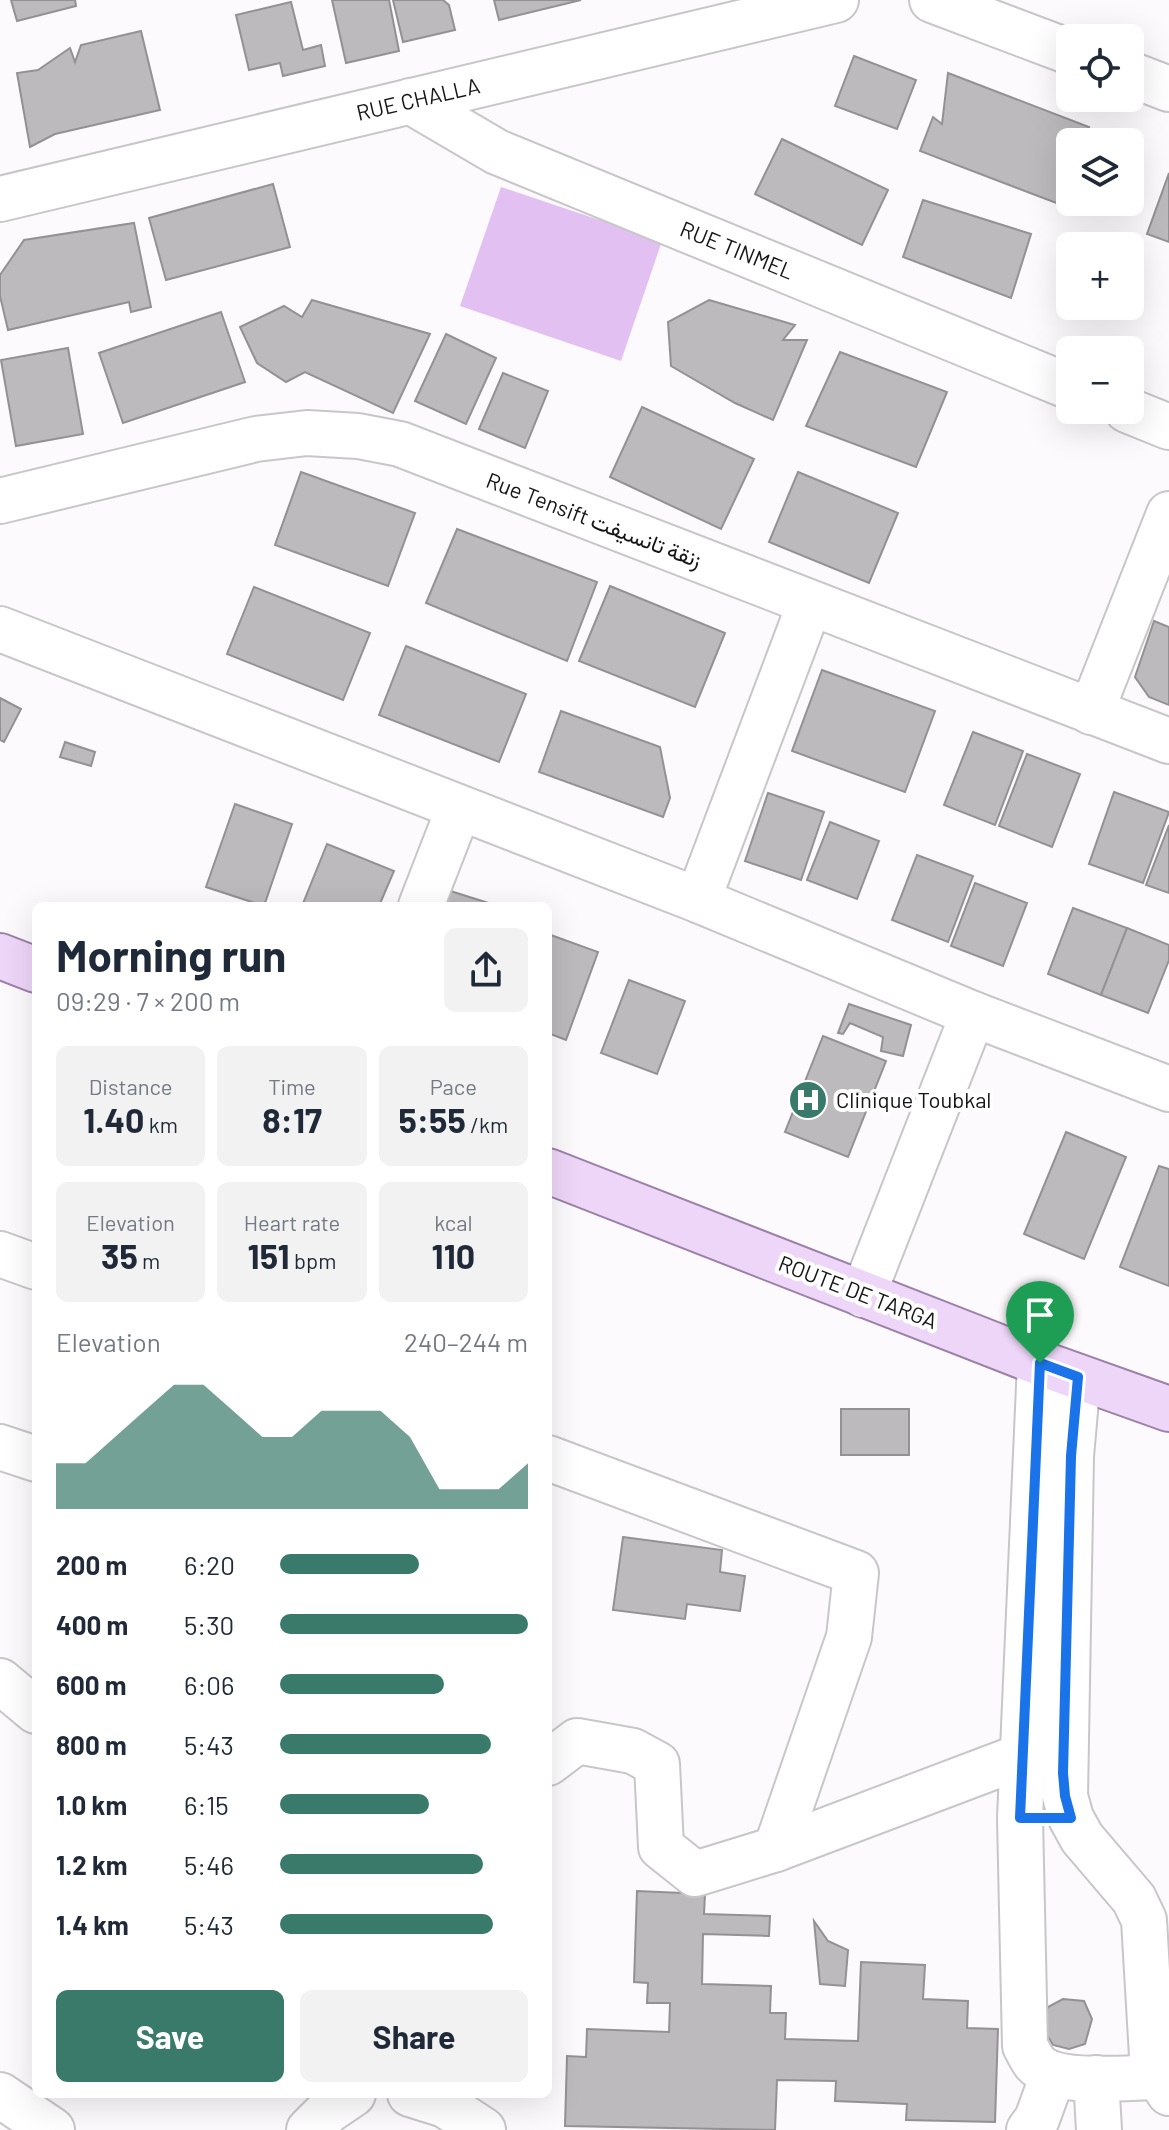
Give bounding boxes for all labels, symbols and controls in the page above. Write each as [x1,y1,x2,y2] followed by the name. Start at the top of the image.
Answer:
[1056,24,1144,424] map controls
[1056,24,1144,112] button: locate
[353,71,482,125] street label: RUE CHALLA
[1056,128,1144,216] button: layers
[677,215,798,284] street label: RUE TINMEL
[1056,232,1144,320] button: +
[1056,336,1144,424] button: −
[482,466,706,574] street label: Rue Tensift زنقة تانسيفت
[56,928,286,981] text: Morning run
[444,928,528,1012] button: share
[56,985,240,1016] text: 09:29 · 7 × 200 m
[89,1073,173,1099] text: Distance
[268,1073,316,1099] text: Time
[430,1073,477,1099] text: Pace
[787,1079,829,1121] hospital icon: Clinique Toubkal
[836,1086,991,1112] place label: Clinique Toubkal
[83,1099,144,1140] text: 1.40
[262,1099,322,1140] text: 8:17
[398,1099,466,1140] text: 5:55
[144,1111,178,1137] text: km
[466,1111,508,1137] text: /km
[86,1209,175,1235] text: Elevation
[244,1209,340,1235] text: Heart rate
[434,1209,473,1235] text: kcal
[101,1235,138,1276] text: 35
[248,1235,290,1276] text: 151
[431,1235,475,1276] text: 110
[138,1247,160,1273] text: m
[290,1247,336,1273] text: bpm
[775,1249,941,1333] street label: ROUTE DE TARGA
[1006,1281,1074,1363] pin
[1018,1293,1062,1337] icon: arrive
[56,1326,161,1357] text: Elevation
[404,1326,528,1357] text: 240–244 m
[56,1549,127,1580] text: 200 m
[184,1549,235,1580] text: 6:20
[56,1609,128,1640] text: 400 m
[184,1609,234,1640] text: 5:30
[56,1669,127,1700] text: 600 m
[184,1669,234,1700] text: 6:06
[56,1729,127,1760] text: 800 m
[184,1729,234,1760] text: 5:43
[56,1789,127,1820] text: 1.0 km
[184,1789,229,1820] text: 6:15
[56,1849,128,1880] text: 1.2 km
[184,1849,234,1880] text: 5:46
[56,1909,129,1940] text: 1.4 km
[184,1909,234,1940] text: 5:43
[56,1990,284,2082] button: Save
[300,1990,528,2082] button: Share

